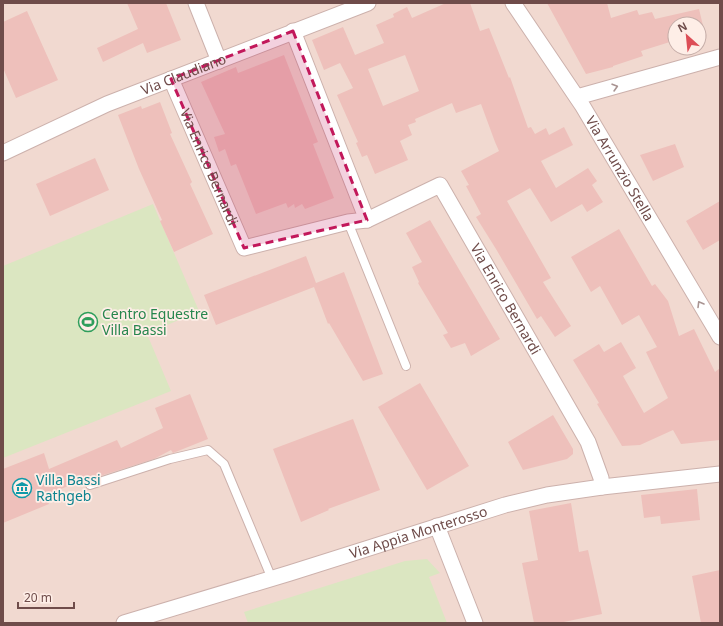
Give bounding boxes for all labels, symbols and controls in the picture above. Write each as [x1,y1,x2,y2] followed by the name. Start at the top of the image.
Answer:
[667,16,707,56] north arrow
[675,18,690,35] text: N
[138,49,229,99] street label: Via Claudiano
[611,83,618,92] one-way arrow
[176,106,243,228] street label: Via Enrico Bernardi
[581,112,659,224] street label: Via Arrunzio Stella
[467,240,546,358] street label: Via Enrico Bernardi
[697,301,705,308] one-way arrow
[102,304,208,339] place label: Centro Equestre Villa Bassi
[77,311,99,333] sports icon: Centro Equestre Villa Bassi
[36,470,101,505] place label: Villa Bassi Rathgeb
[11,477,33,499] museum icon: Villa Bassi Rathgeb
[347,501,490,563] street label: Via Appia Monterosso
[18,584,74,610] scale bar
[24,589,52,606] text: 20 m

